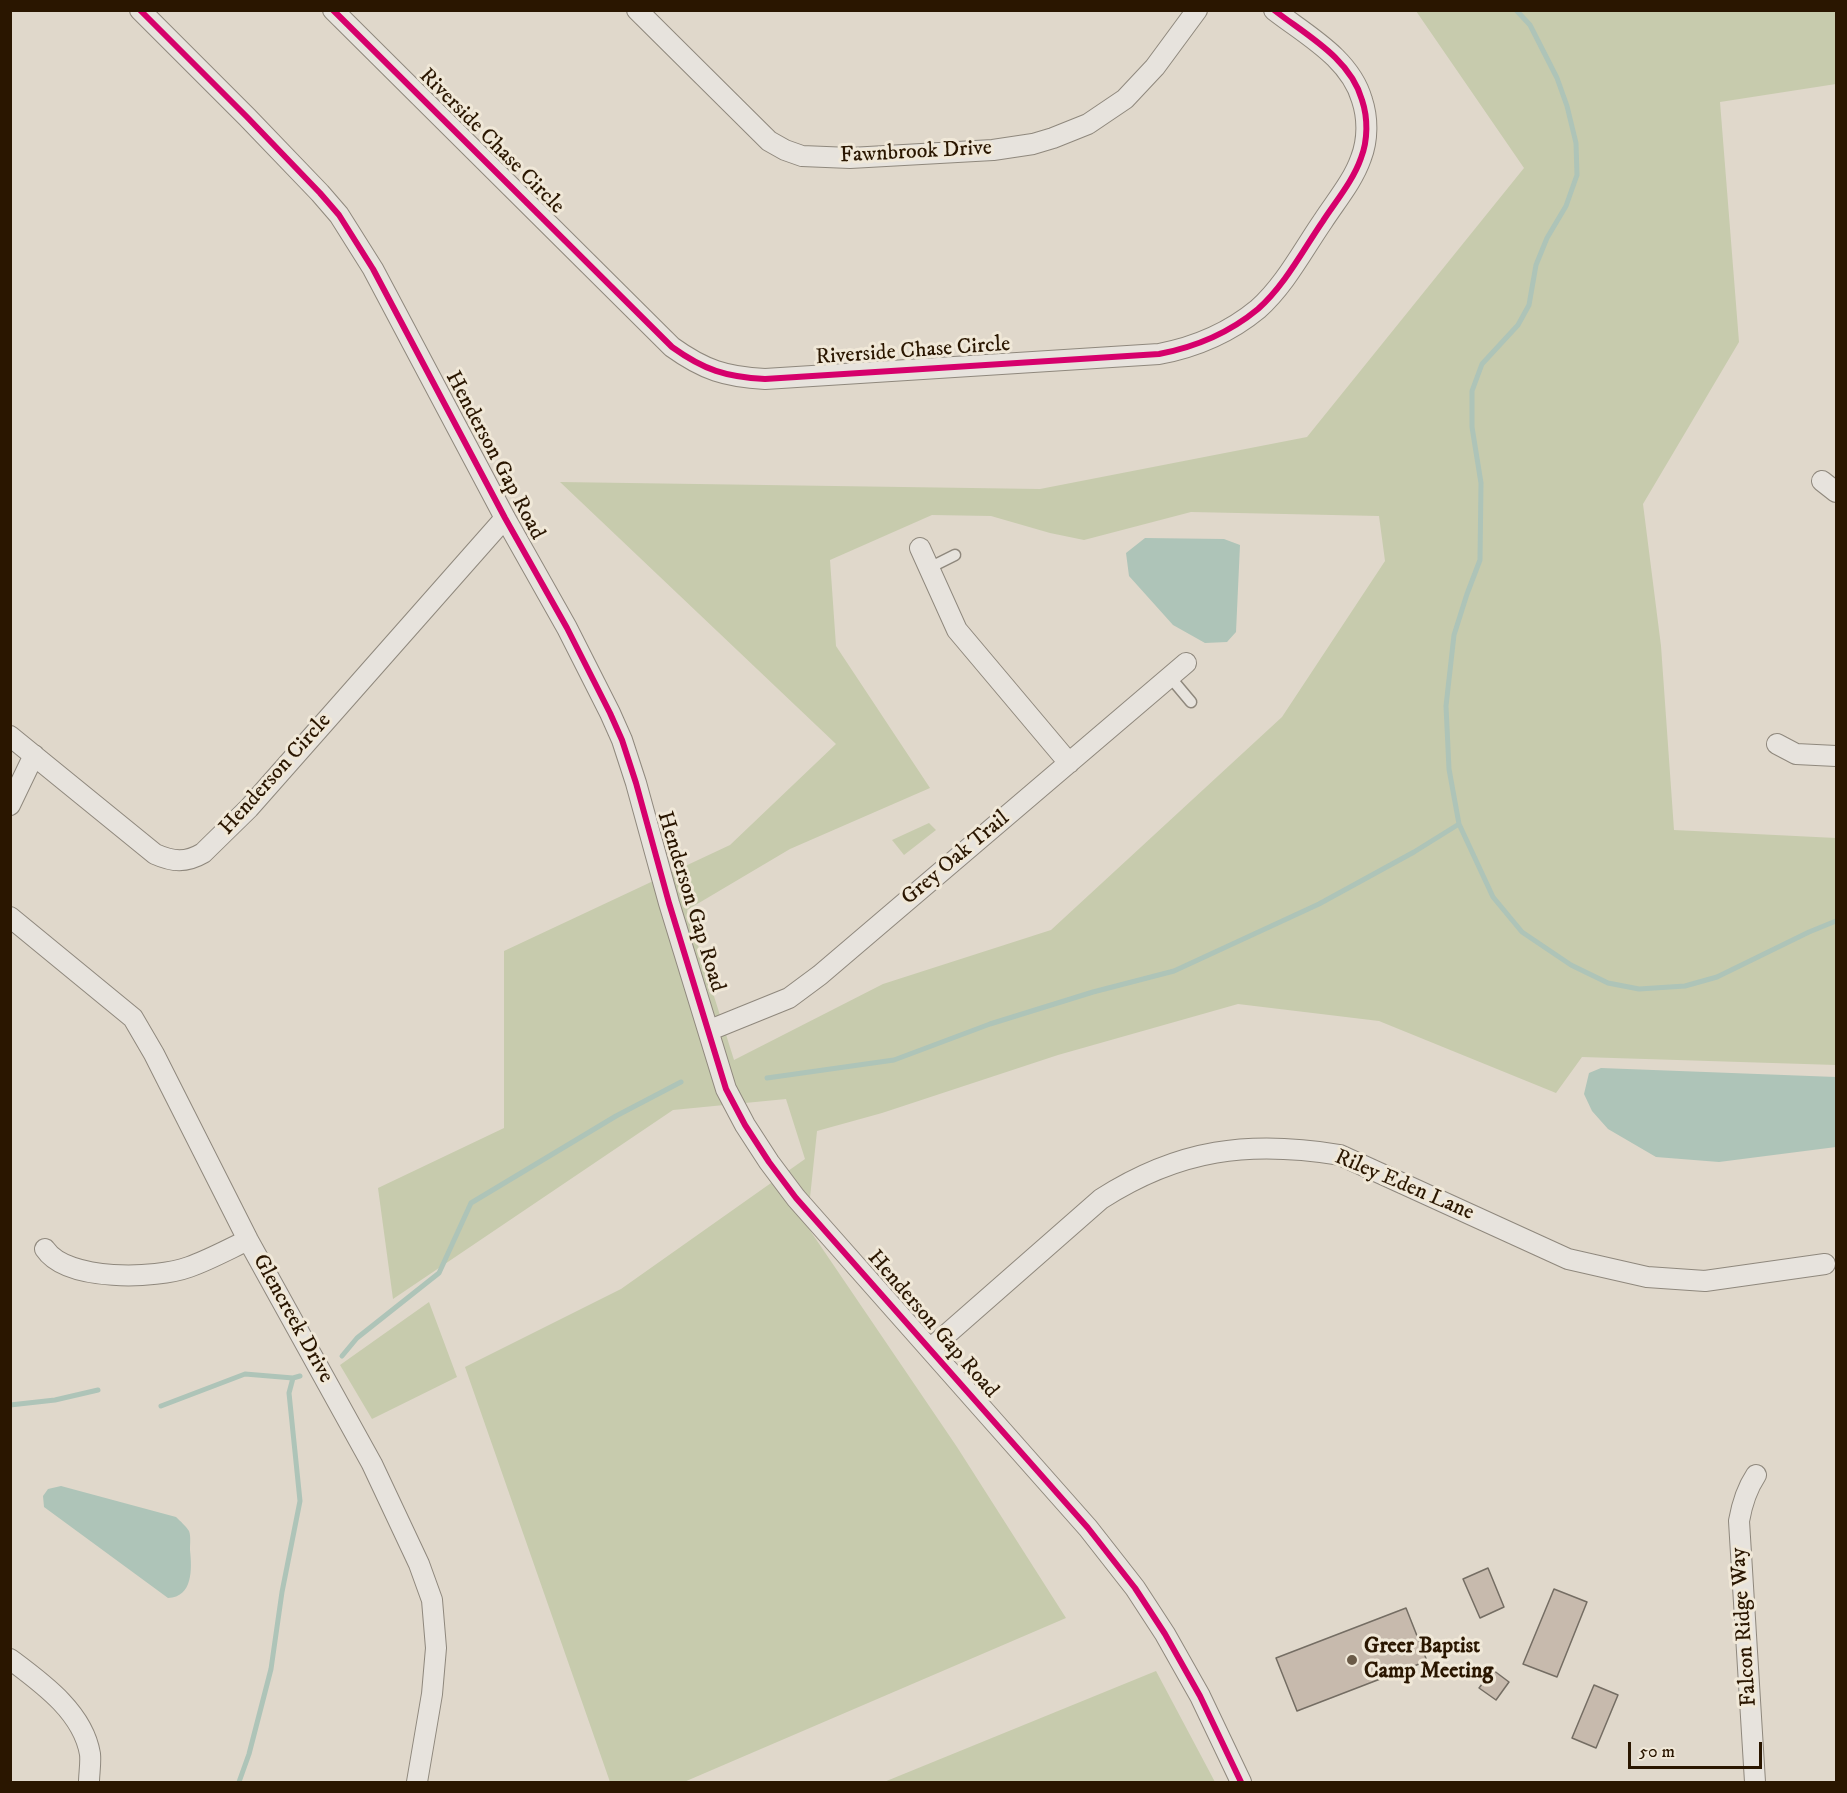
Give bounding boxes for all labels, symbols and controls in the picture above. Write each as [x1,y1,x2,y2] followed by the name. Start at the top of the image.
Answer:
[413,64,569,220] street label: Riverside Chase Circle
[839,136,993,170] street label: Fawnbrook Drive
[815,332,1011,372] street label: Riverside Chase Circle
[438,367,550,545] street label: Henderson Gap Road
[214,709,338,841] street label: Henderson Circle
[897,806,1015,912] street label: Grey Oak Trail
[650,809,730,995] street label: Henderson Gap Road
[1330,1145,1478,1227] street label: Riley Eden Lane
[861,1246,1003,1404] street label: Henderson Gap Road
[246,1250,338,1388] street label: Glencreek Drive
[1726,1547,1764,1707] street label: Falcon Ridge Way
[1364,1634,1493,1686] place label: Greer Baptist Camp Meeting
[1345,1653,1359,1667] marker: Greer Baptist Camp Meeting
[1631,1730,1764,1768] scale bar
[1639,1741,1675,1763] text: 50 m

